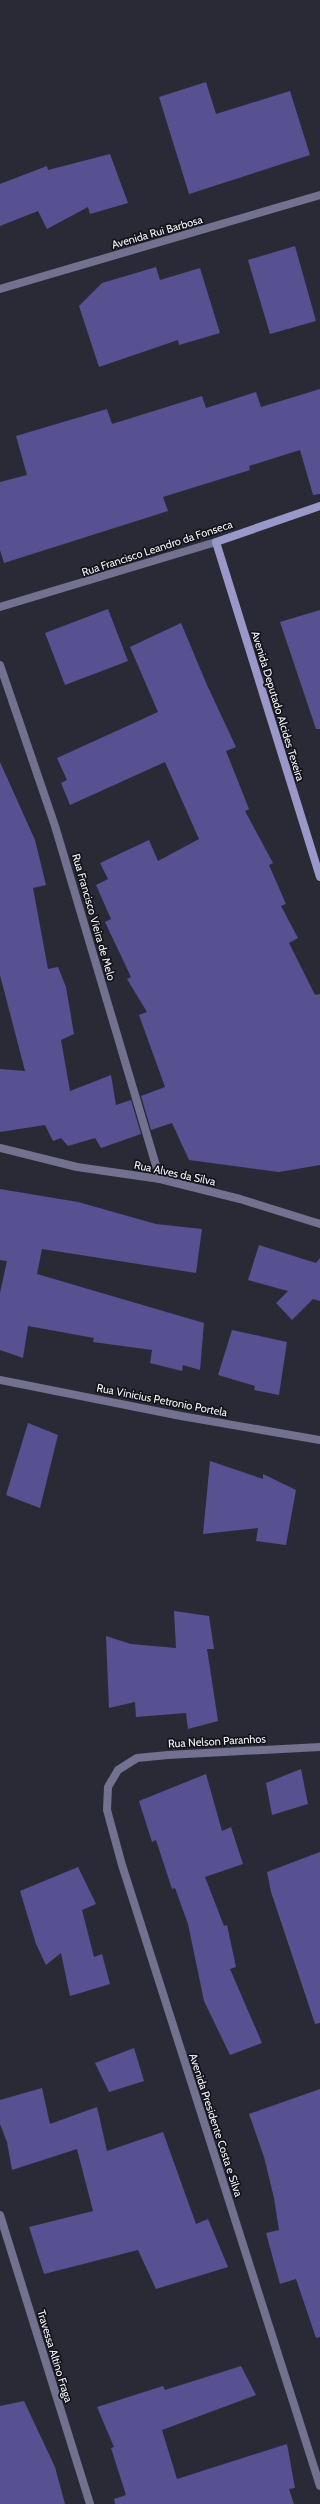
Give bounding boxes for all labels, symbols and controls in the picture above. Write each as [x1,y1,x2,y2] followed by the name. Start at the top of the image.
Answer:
[110,212,205,252] street label: Avenida Rui Barbosa
[80,517,235,579] street label: Rua Francisco Leandro da Fonseca
[248,629,308,783] street label: Avenida Deputado Alcides Texeira
[69,852,119,982] street label: Rua Francisco Vieira de Melo
[133,1158,218,1189] street label: Rua Alves da Silva
[95,1380,229,1420] street label: Rua Vinicius Petronio Portela
[168,1731,267,1751] street label: Rua Nelson Paranhos
[186,2052,246,2199] street label: Avenida Presidente Costa e Silva
[34,2308,76,2405] street label: Travessa Altino Fraga

